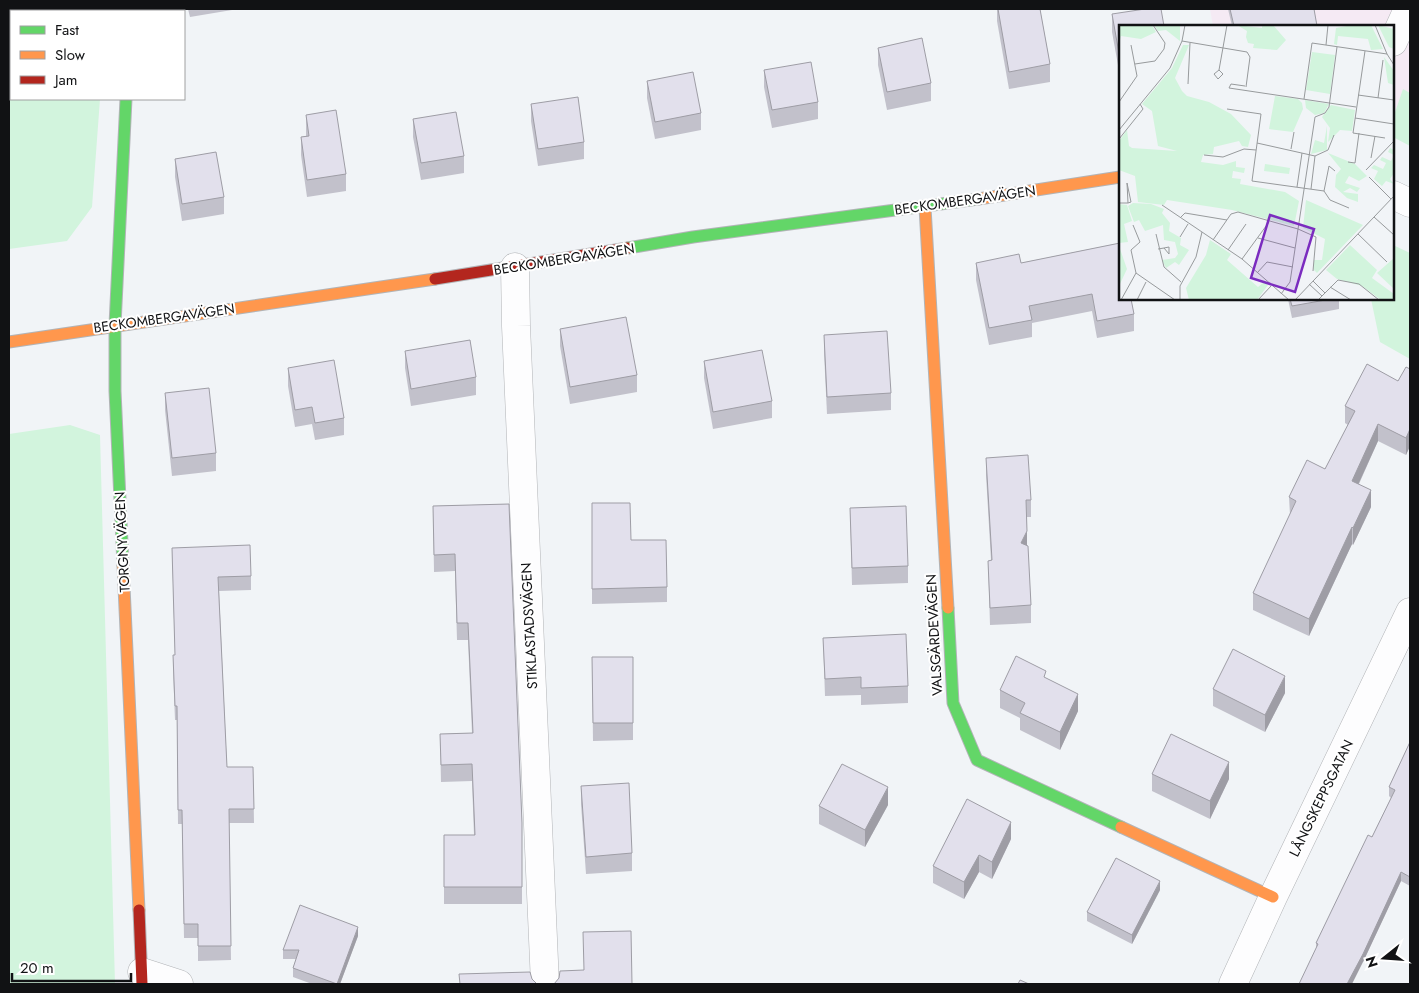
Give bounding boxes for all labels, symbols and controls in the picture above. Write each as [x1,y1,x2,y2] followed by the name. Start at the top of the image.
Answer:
[10,10,185,100] legend
[55,19,79,41] text: Fast
[1119,25,1394,300] inset map
[55,44,86,66] text: Slow
[53,69,78,91] text: Jam
[893,180,1037,220] street label: BECKOMBERGAVÄGEN
[492,238,636,280] street label: BECKOMBERGAVÄGEN
[92,298,236,338] street label: BECKOMBERGAVÄGEN
[109,491,135,593] street label: TORGNYVÄGEN
[516,562,542,690] street label: STIKLASTADSVÄGEN
[921,574,947,696] street label: VALSGÄRDEVÄGEN
[1284,736,1358,860] street label: LÅNGSKEPPSGATAN
[1359,933,1409,983] north arrow
[12,950,131,982] scale bar
[1360,954,1383,970] text: N
[20,957,54,979] text: 20 m

